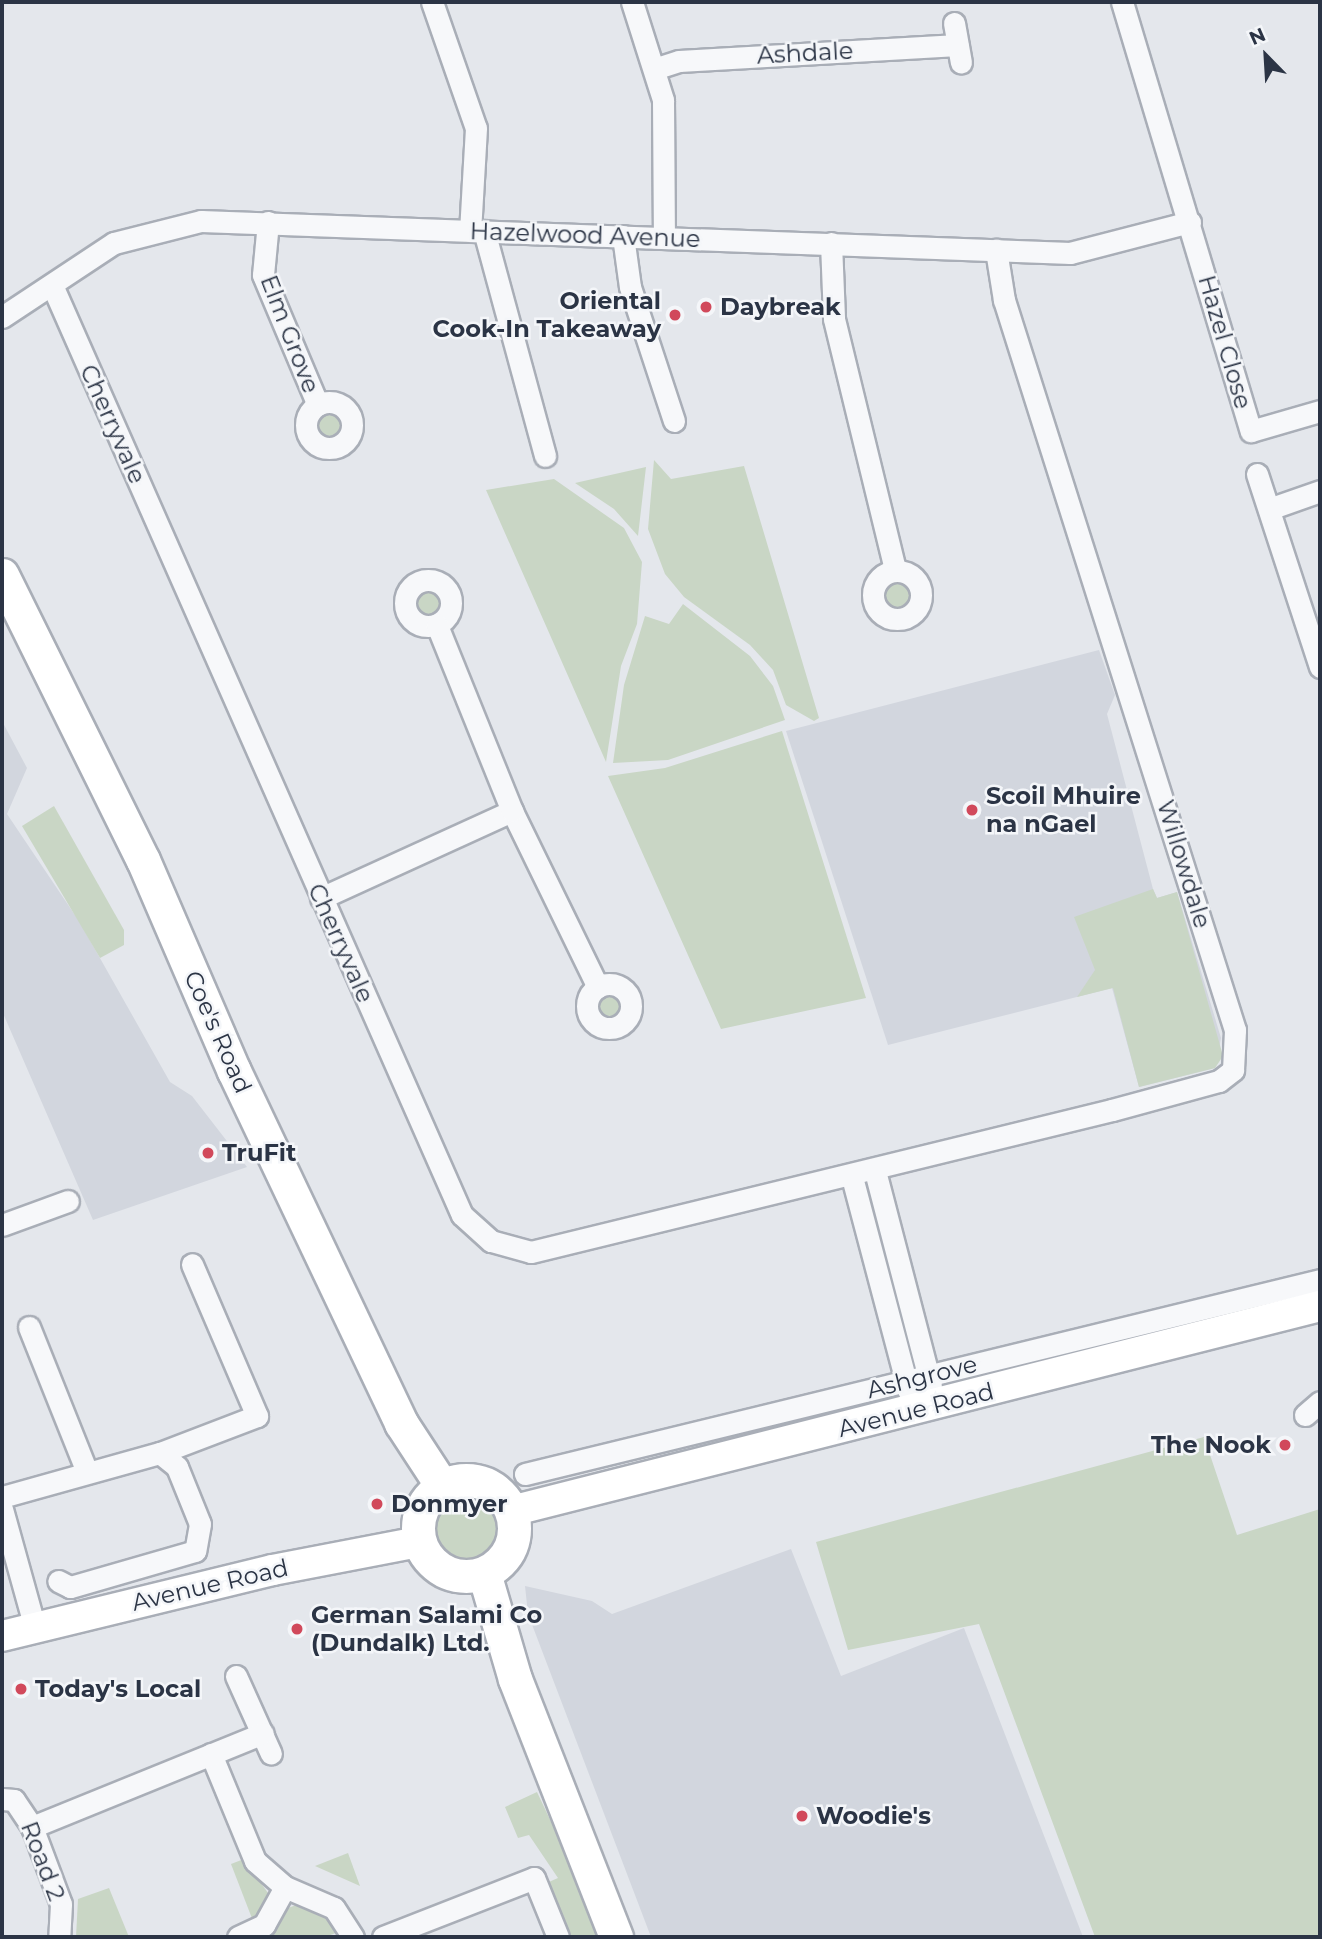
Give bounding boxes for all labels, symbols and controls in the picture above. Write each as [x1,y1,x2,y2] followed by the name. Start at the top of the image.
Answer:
[1231,21,1301,91] north arrow
[1246,23,1269,50] text: N
[756,36,854,70] street label: Ashdale
[469,217,701,253] street label: Hazelwood Avenue
[254,271,326,397] street label: Elm Grove
[1192,272,1258,412] street label: Hazel Close
[433,287,661,343] place label: Oriental Cook-In Takeaway
[720,293,841,321] place label: Daybreak
[698,299,714,315] marker: Daybreak
[667,307,683,323] marker: Oriental Cook-In Takeaway
[74,360,152,488] street label: Cherryvale
[986,782,1141,838] place label: Scoil Mhuire na nGael
[1151,796,1217,932] street label: Willowdale
[964,802,980,818] marker: Scoil Mhuire na nGael
[302,879,380,1007] street label: Cherryvale
[178,966,258,1098] street label: Coe's Road
[222,1139,296,1167] place label: TruFit
[200,1145,216,1161] marker: TruFit
[864,1349,980,1405] street label: Ashgrove
[835,1377,997,1443] street label: Avenue Road
[1151,1431,1271,1459] place label: The Nook
[1277,1437,1293,1453] marker: The Nook
[391,1490,508,1518] place label: Donmyer
[369,1496,385,1512] marker: Donmyer
[129,1553,291,1617] street label: Avenue Road
[311,1601,542,1657] place label: German Salami Co (Dundalk) Ltd.
[289,1621,305,1637] marker: German Salami Co (Dundalk) Ltd.
[35,1675,201,1703] place label: Today's Local
[13,1681,29,1697] marker: Today's Local
[816,1802,931,1830] place label: Woodie's
[794,1808,810,1824] marker: Woodie's
[15,1817,71,1905] street label: Road 2

